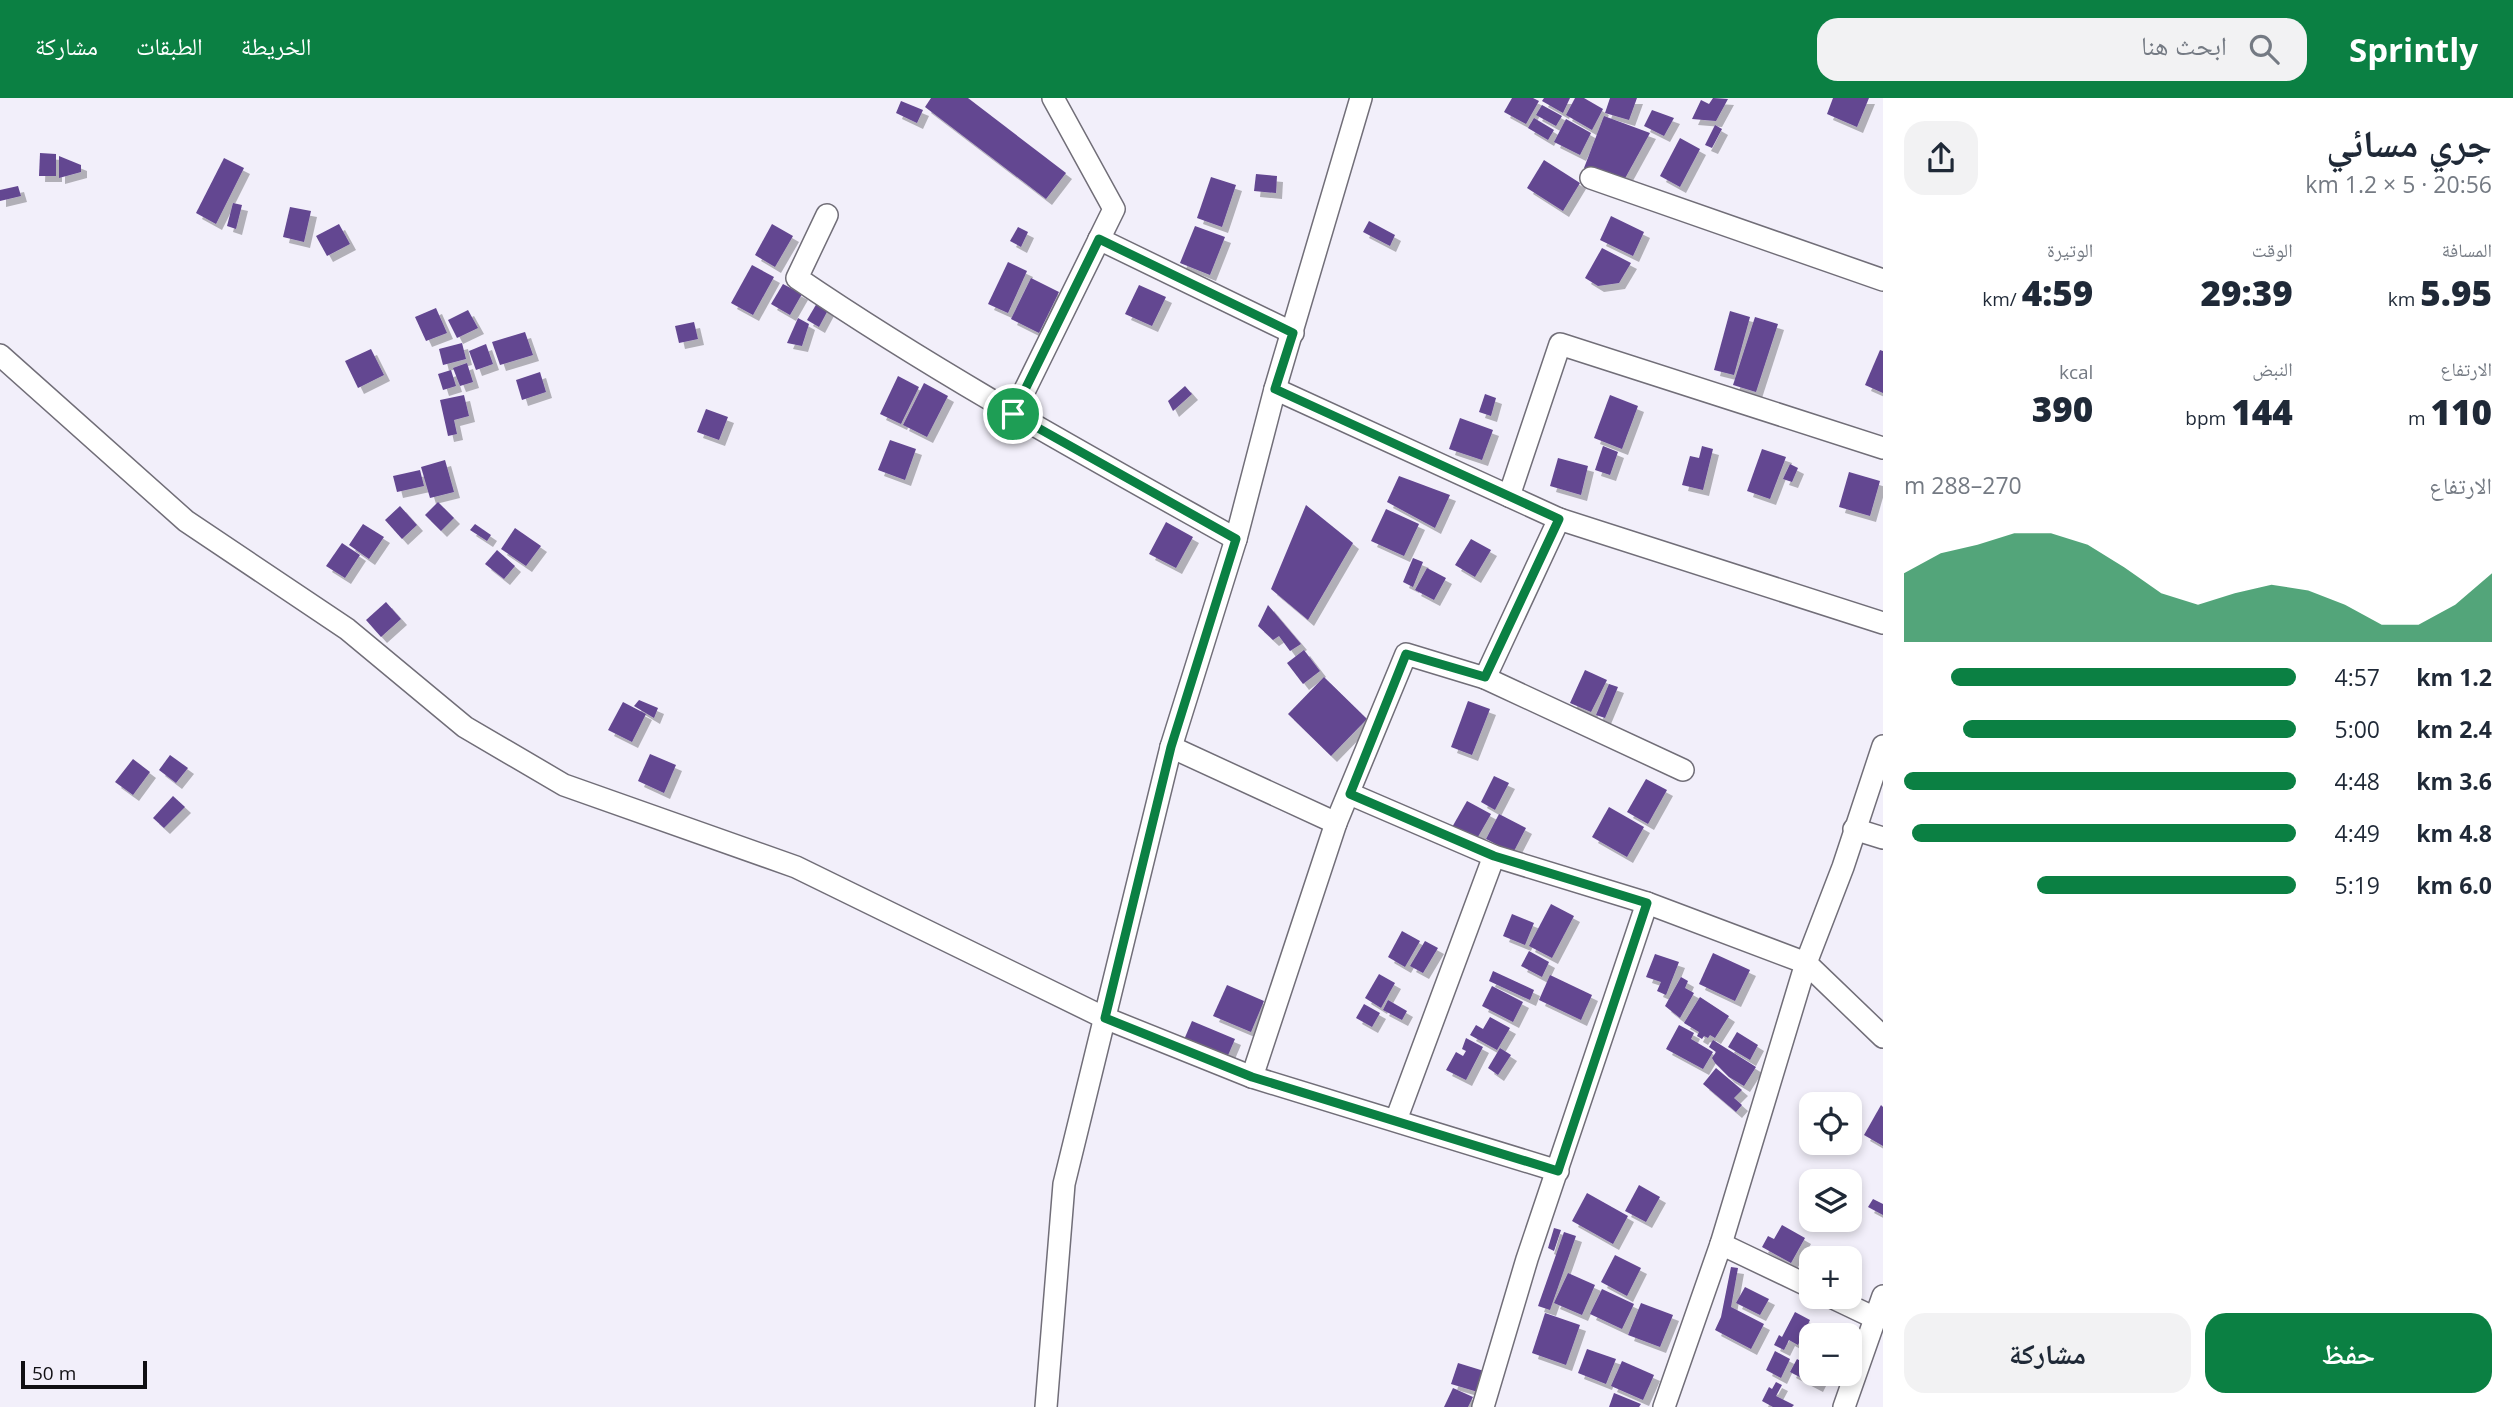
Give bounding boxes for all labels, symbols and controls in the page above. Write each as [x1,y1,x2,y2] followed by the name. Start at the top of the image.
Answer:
[1817,18,2307,81] search box
[2141,27,2227,63] text: ابحث هنا
[2349,27,2478,72] text: Sprintly
[35,29,98,62] text: مشاركة
[136,29,203,62] text: الطبقات
[241,29,311,62] text: الخريطة
[2245,30,2283,68] icon: search
[2326,116,2492,168] text: جري مسائي
[1904,121,1978,195] button: share
[2305,168,2492,200] text: 20:56 · 5 × 1.2 km
[2047,237,2093,263] text: الوتيرة
[2252,237,2293,263] text: الوقت
[2442,237,2492,263] text: المسافة
[2022,269,2093,316] text: 4:59
[2201,269,2293,316] text: 29:39
[2420,269,2492,316] text: 5.95
[1982,286,2022,312] text: /km
[2388,286,2420,312] text: km
[2252,356,2293,382] text: النبض
[2440,356,2492,382] text: الارتفاع
[2059,359,2093,385] text: kcal
[983,384,1043,444] pin
[2032,385,2093,432] text: 390
[2231,388,2293,435] text: 144
[2430,388,2492,435] text: 110
[994,395,1032,433] icon: arrive
[2185,405,2231,431] text: bpm
[2408,405,2430,431] text: m
[1904,469,2022,501] text: 270–288 m
[2429,469,2492,501] text: الارتفاع
[2335,661,2380,693] text: 4:57
[2416,661,2492,693] text: 1.2 km
[2335,713,2380,745] text: 5:00
[2416,713,2492,745] text: 2.4 km
[2335,765,2380,797] text: 4:48
[2416,765,2492,797] text: 3.6 km
[2335,817,2380,849] text: 4:49
[2416,817,2492,849] text: 4.8 km
[2335,869,2380,901] text: 5:19
[2416,869,2492,901] text: 6.0 km
[1799,1092,1862,1386] map controls
[1799,1092,1862,1155] button: locate
[1799,1169,1862,1232] button: layers
[1799,1246,1862,1309] button: +
[1904,1313,2191,1393] button: مشاركة
[2205,1313,2492,1393] button: حفظ
[1799,1323,1862,1386] button: −
[21,1358,147,1390] scale bar
[32,1360,76,1386] text: 50 m

